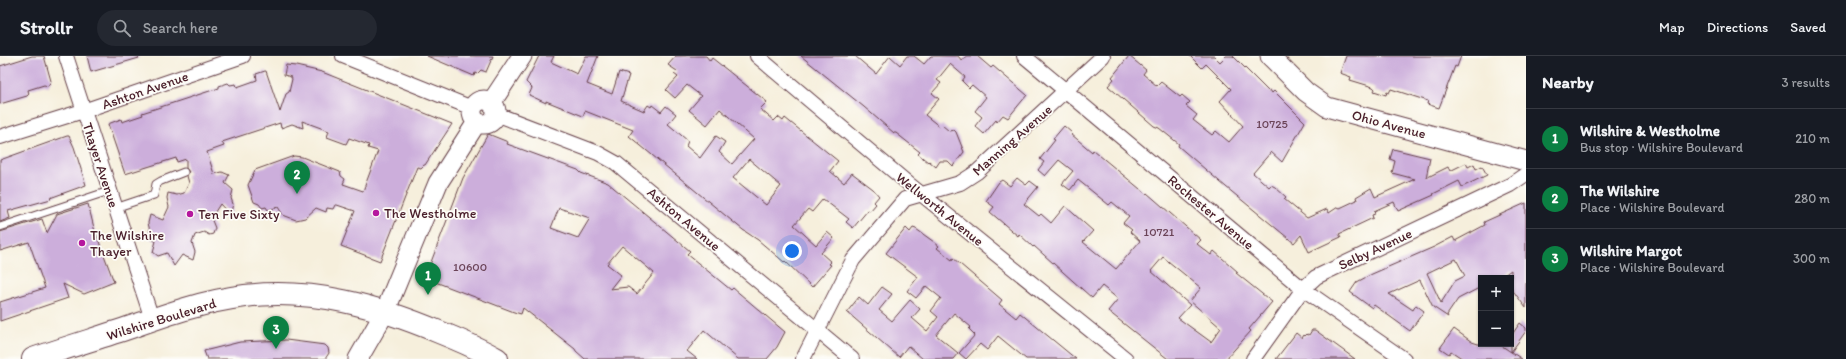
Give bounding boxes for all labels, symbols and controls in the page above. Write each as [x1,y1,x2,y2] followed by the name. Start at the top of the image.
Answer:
[97,10,377,46] search box
[20,16,73,39] text: Strollr
[111,17,133,39] icon: search
[143,19,218,37] text: Search here
[1659,19,1685,36] text: Map
[1707,19,1768,36] text: Directions
[1790,19,1826,36] text: Saved
[100,68,191,113] street label: Ashton Avenue
[1542,72,1594,92] text: Nearby
[1781,75,1830,90] text: 3 results
[969,101,1056,180] street label: Manning Avenue
[1350,106,1428,143] street label: Ohio Avenue
[1256,117,1288,131] house number: 10725
[79,120,122,210] street label: Thayer Avenue
[1580,122,1720,140] text: Wilshire & Westholme
[1552,131,1558,146] text: 1
[1795,131,1830,146] text: 210 m
[1580,140,1743,155] text: Bus stop · Wilshire Boulevard
[284,161,310,194] pin: 2
[892,169,987,250] street label: Wellworth Avenue
[1164,171,1257,253] street label: Rochester Avenue
[1580,182,1659,200] text: The Wilshire
[644,184,724,255] street label: Ashton Avenue
[1552,191,1558,206] text: 2
[1794,191,1830,206] text: 280 m
[1580,200,1724,215] text: Place · Wilshire Boulevard
[384,205,477,222] place label: The Westholme
[198,206,280,223] place label: Ten Five Sixty
[371,208,381,218] marker: The Westholme
[185,209,195,219] marker: Ten Five Sixty
[1144,225,1175,239] house number: 10721
[1336,225,1415,274] street label: Selby Avenue
[90,227,164,260] place label: The Wilshire Thayer
[77,238,87,248] marker: The Wilshire Thayer
[782,241,802,261] your location
[1580,242,1682,260] text: Wilshire Margot
[1551,251,1559,266] text: 3
[1793,251,1830,266] text: 300 m
[453,260,487,274] house number: 10600
[1580,260,1724,275] text: Place · Wilshire Boulevard
[415,262,441,295] pin: 1
[1478,275,1514,347] map controls
[1478,275,1514,311] button: +
[104,295,218,344] street label: Wilshire Boulevard
[1478,311,1514,347] button: −
[263,316,289,349] pin: 3

